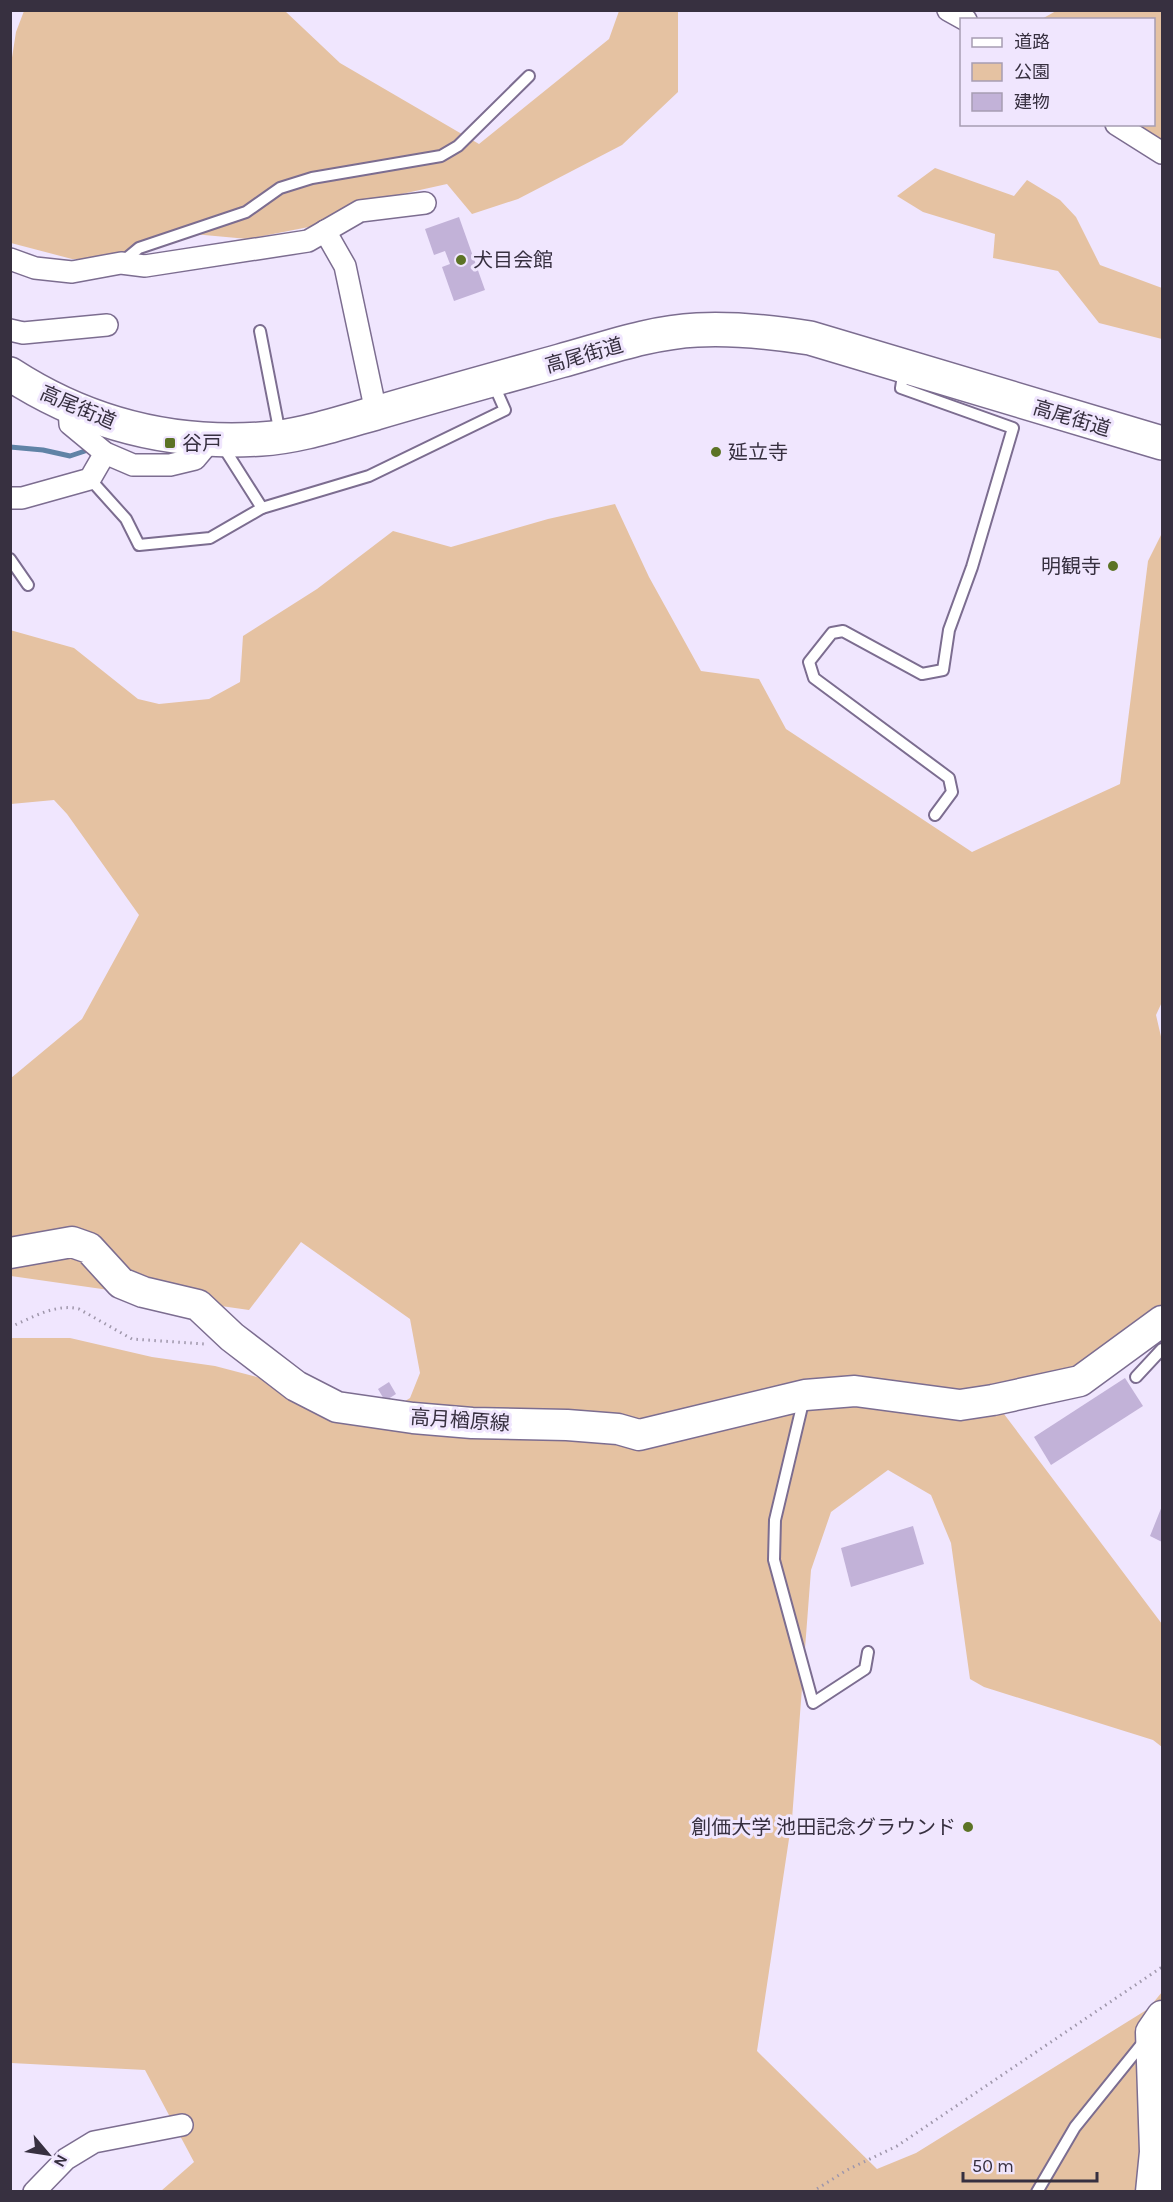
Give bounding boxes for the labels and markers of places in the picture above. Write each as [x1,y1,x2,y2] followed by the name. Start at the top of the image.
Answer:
[473,249,553,272] place label: 犬目会館
[454,253,468,267] marker: 犬目会館
[182,432,222,455] place label: 谷戸
[163,436,177,450] marker: 谷戸
[728,441,788,464] place label: 延立寺
[709,445,723,459] marker: 延立寺
[1041,555,1101,578] place label: 明観寺
[1106,559,1120,573] marker: 明観寺
[691,1816,956,1839] place label: 創価大学 池田記念グラウンド
[961,1820,975,1834] marker: 創価大学 池田記念グラウンド

